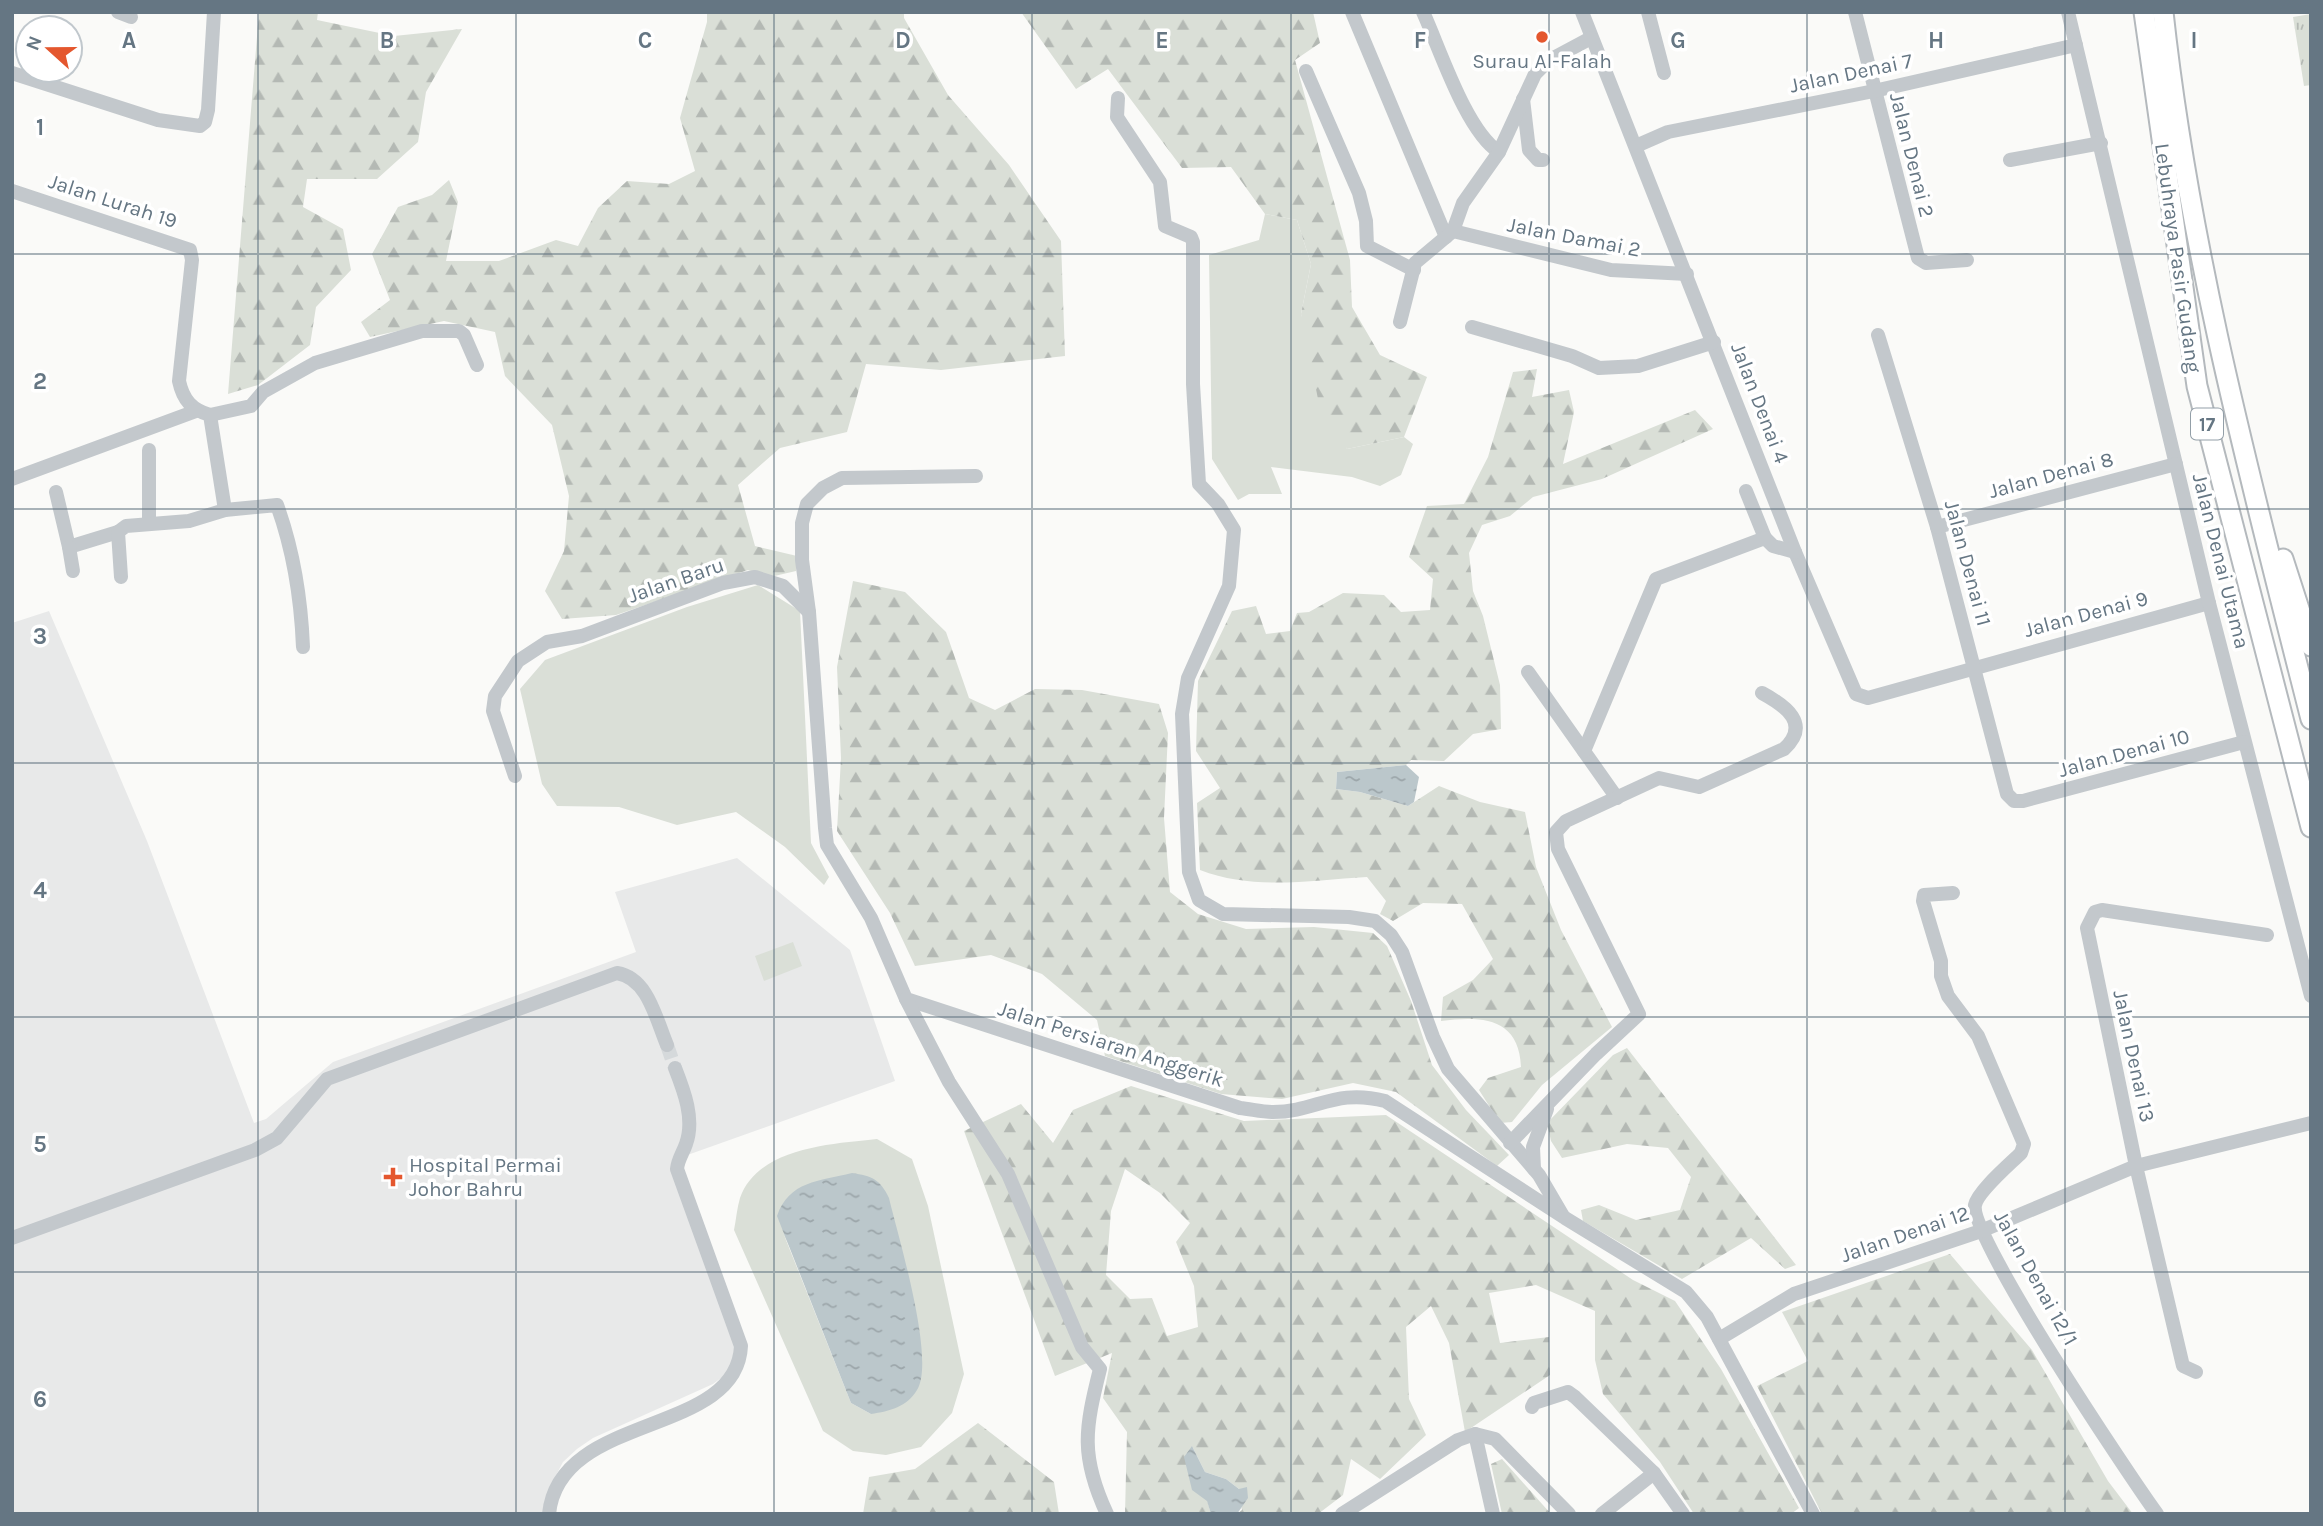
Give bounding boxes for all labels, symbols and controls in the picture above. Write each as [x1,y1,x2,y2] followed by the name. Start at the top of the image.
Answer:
[14,14,84,84] north arrow
[122,27,136,54] text: A
[380,27,394,54] text: B
[638,27,652,54] text: C
[895,27,911,54] text: D
[1155,27,1169,54] text: E
[1414,27,1426,54] text: F
[1670,27,1686,54] text: G
[1928,27,1944,54] text: H
[2190,27,2198,54] text: I
[1534,29,1550,45] marker: Surau Al-Falah
[21,33,47,54] text: N
[1787,48,1915,98] street label: Jalan Denai 7
[1472,49,1612,73] place label: Surau Al-Falah
[1885,90,1939,220] street label: Jalan Denai 2
[36,114,44,141] text: 1
[2150,142,2206,375] street label: Lebuhraya Pasir Gudang
[46,169,180,233] street label: Jalan Lurah 19
[1505,212,1643,262] street label: Jalan Damai 2
[1726,339,1794,467] street label: Jalan Denai 4
[33,368,47,395] text: 2
[2191,408,2223,440] road number: 17
[1986,447,2116,503] street label: Jalan Denai 8
[2188,471,2254,651] street label: Jalan Denai Utama
[1940,498,1996,628] street label: Jalan Denai 11
[625,552,727,608] street label: Jalan Baru
[2021,586,2151,642] street label: Jalan Denai 9
[33,623,47,650] text: 3
[2056,724,2192,782] street label: Jalan Denai 10
[33,877,47,904] text: 4
[2108,988,2160,1124] street label: Jalan Denai 13
[995,996,1227,1092] street label: Jalan Persiaran Anggerik
[33,1131,47,1158] text: 5
[409,1153,562,1201] place label: Hospital Permai Johor Bahru
[383,1167,403,1187] marker: Hospital Permai Johor Bahru
[1838,1201,1972,1267] street label: Jalan Denai 12
[1989,1206,2083,1350] street label: Jalan Denai 12/1
[33,1386,47,1413] text: 6

